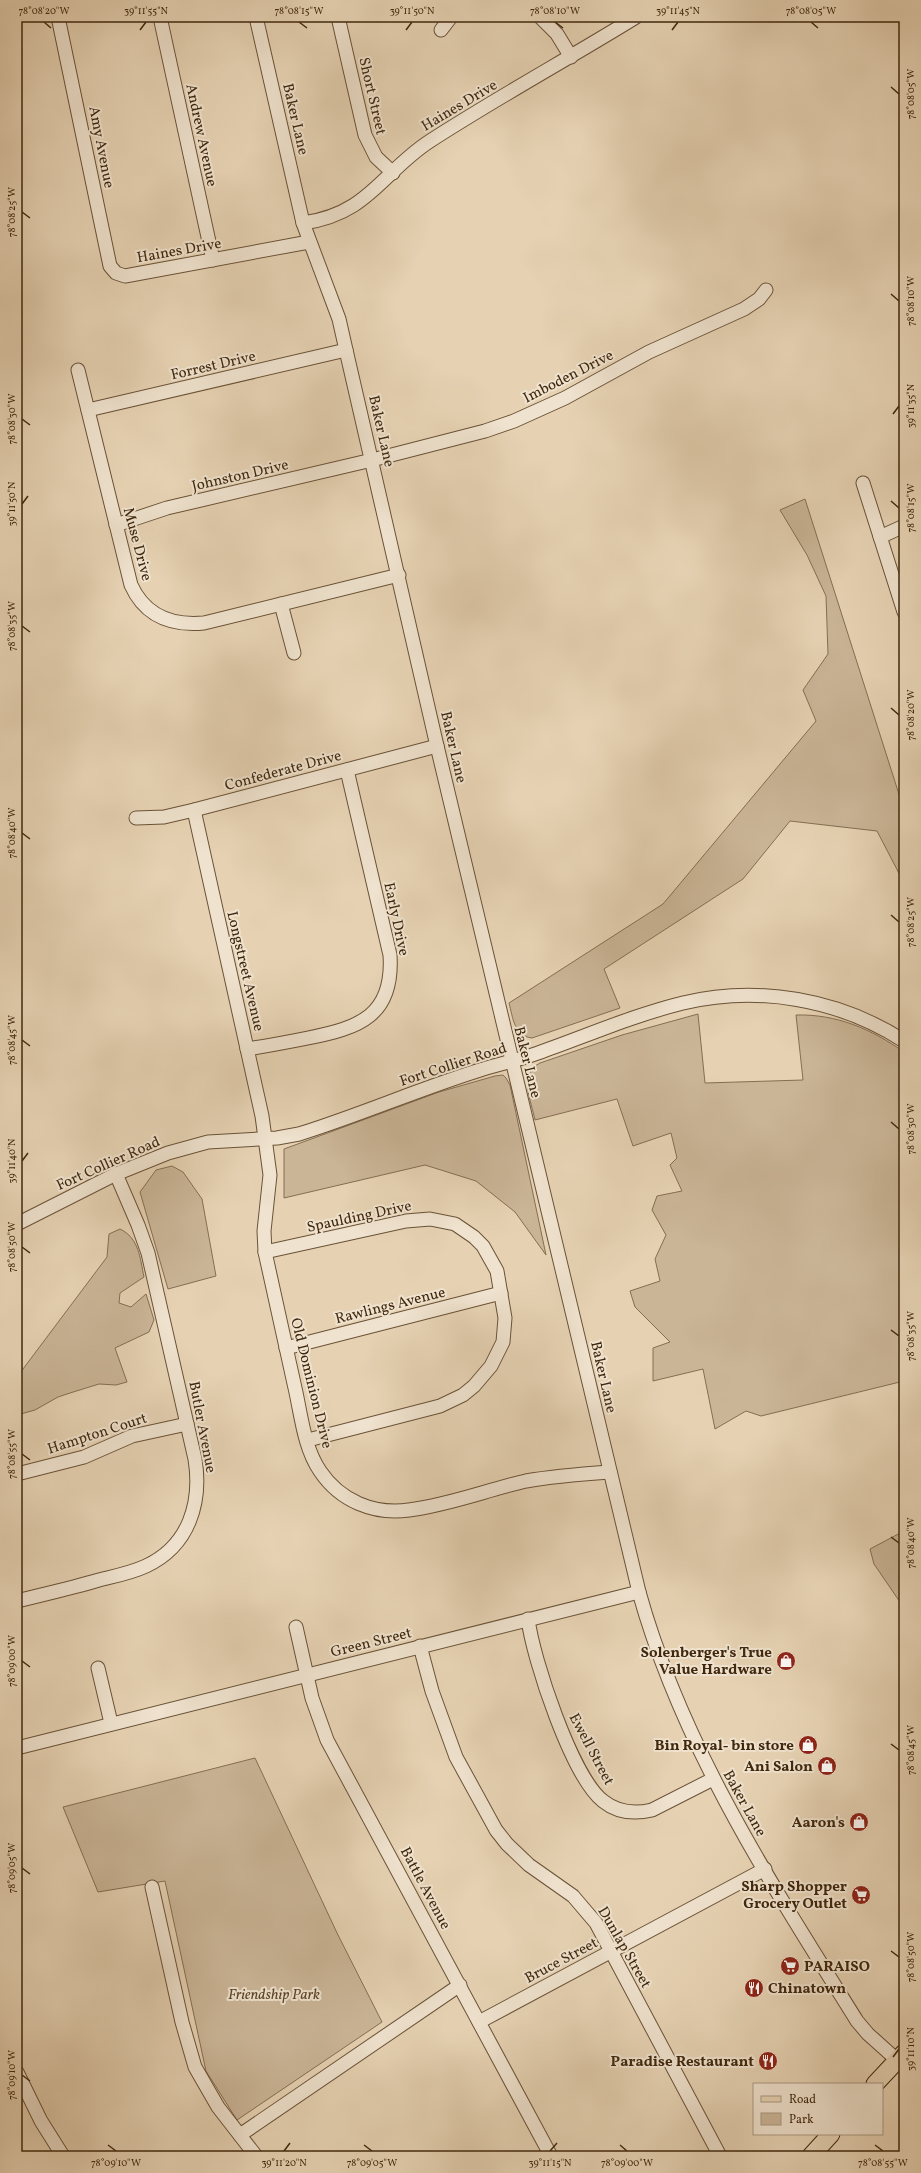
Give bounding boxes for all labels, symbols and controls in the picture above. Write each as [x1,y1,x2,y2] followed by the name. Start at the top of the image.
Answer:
[18,4,70,18] text: 78°08'20"W
[124,4,169,18] text: 39°11'55"N
[275,4,323,18] text: 78°08'15"W
[390,4,435,18] text: 39°11'50"N
[530,4,580,18] text: 78°08'10"W
[656,4,701,18] text: 39°11'45"N
[786,4,836,18] text: 78°08'05"W
[352,55,391,137] street label: Short Street
[904,69,918,119] text: 78°08'05"W
[418,75,502,137] street label: Haines Drive
[276,81,313,157] street label: Baker Lane
[179,82,222,189] street label: Andrew Avenue
[82,105,119,190] street label: Amy Avenue
[5,187,19,237] text: 78°08'25"W
[135,234,223,269] street label: Haines Drive
[904,276,918,326] text: 78°08'10"W
[169,346,258,386] street label: Forrest Drive
[520,346,618,409] street label: Imboden Drive
[904,383,918,428] text: 39°11'35"N
[362,393,399,469] street label: Baker Lane
[5,394,19,444] text: 78°08'30"W
[190,455,291,498] street label: Johnston Drive
[5,481,19,526] text: 39°11'50"N
[904,484,918,532] text: 78°08'15"W
[117,505,156,583] street label: Muse Drive
[5,601,19,651] text: 78°08'35"W
[904,689,918,741] text: 78°08'20"W
[434,709,471,785] street label: Baker Lane
[223,746,344,797] street label: Confederate Drive
[5,808,19,858] text: 78°08'40"W
[378,881,414,958] street label: Early Drive
[904,897,918,947] text: 78°08'25"W
[221,909,269,1033] street label: Longstreet Avenue
[5,1015,19,1065] text: 78°08'45"W
[508,1024,546,1100] street label: Baker Lane
[397,1038,510,1093] street label: Fort Collier Road
[904,1104,918,1154] text: 78°08'30"W
[53,1132,164,1197] street label: Fort Collier Road
[5,1138,19,1184] text: 39°11'40"N
[305,1196,414,1239] street label: Spaulding Drive
[5,1222,19,1272] text: 78°08'50"W
[333,1283,448,1330] street label: Rawlings Avenue
[904,1311,918,1361] text: 78°08'35"W
[284,1316,337,1451] street label: Old Dominion Drive
[584,1339,621,1415] street label: Baker Lane
[182,1380,221,1475] street label: Butler Avenue
[45,1408,150,1460] street label: Hampton Court
[5,1429,19,1479] text: 78°08'55"W
[904,1518,918,1568] text: 78°08'40"W
[329,1623,414,1664] street label: Green Street
[5,1635,19,1687] text: 78°09'00"W
[641,1643,772,1681] place label: Solenberger's True Value Hardware
[775,1650,797,1672] shop icon: Solenberger's True Value Hardware
[563,1710,618,1789] street label: Ewell Street
[904,1725,918,1775] text: 78°08'45"W
[797,1734,819,1756] shop icon: Bin Royal- bin store
[654,1736,794,1757] place label: Bin Royal- bin store
[816,1755,838,1777] shop icon: Ani Salon
[744,1757,813,1778] place label: Ani Salon
[717,1767,771,1841] street label: Baker Lane
[848,1811,870,1833] shop icon: Aaron's
[792,1813,845,1834] place label: Aaron's
[5,1843,19,1893] text: 78°09'05"W
[394,1844,455,1934] street label: Battle Avenue
[741,1877,847,1915] place label: Sharp Shopper Grocery Outlet
[850,1884,872,1906] supermarket icon: Sharp Shopper Grocery Outlet
[592,1903,656,1993] street label: Dunlap Street
[904,1932,918,1982] text: 78°08'50"W
[521,1933,602,1989] street label: Bruce Street
[779,1955,801,1977] supermarket icon: PARAISO
[804,1957,870,1978] place label: PARAISO
[743,1977,765,1999] restaurant icon: Chinatown
[768,1979,846,2000] place label: Chinatown
[228,1985,320,2006] park label: Friendship Park
[904,2026,918,2071] text: 39°11'10"N
[5,2050,19,2100] text: 78°09'10"W
[757,2050,779,2072] restaurant icon: Paradise Restaurant
[611,2052,754,2073] place label: Paradise Restaurant
[753,2083,883,2135] legend
[789,2092,816,2108] text: Road
[789,2112,814,2128] text: Park
[91,2156,141,2170] text: 78°09'10"W
[261,2156,307,2170] text: 39°11'20"N
[347,2156,397,2170] text: 78°09'05"W
[529,2156,572,2170] text: 39°11'15"N
[601,2156,653,2170] text: 78°09'00"W
[858,2156,908,2170] text: 78°08'55"W

